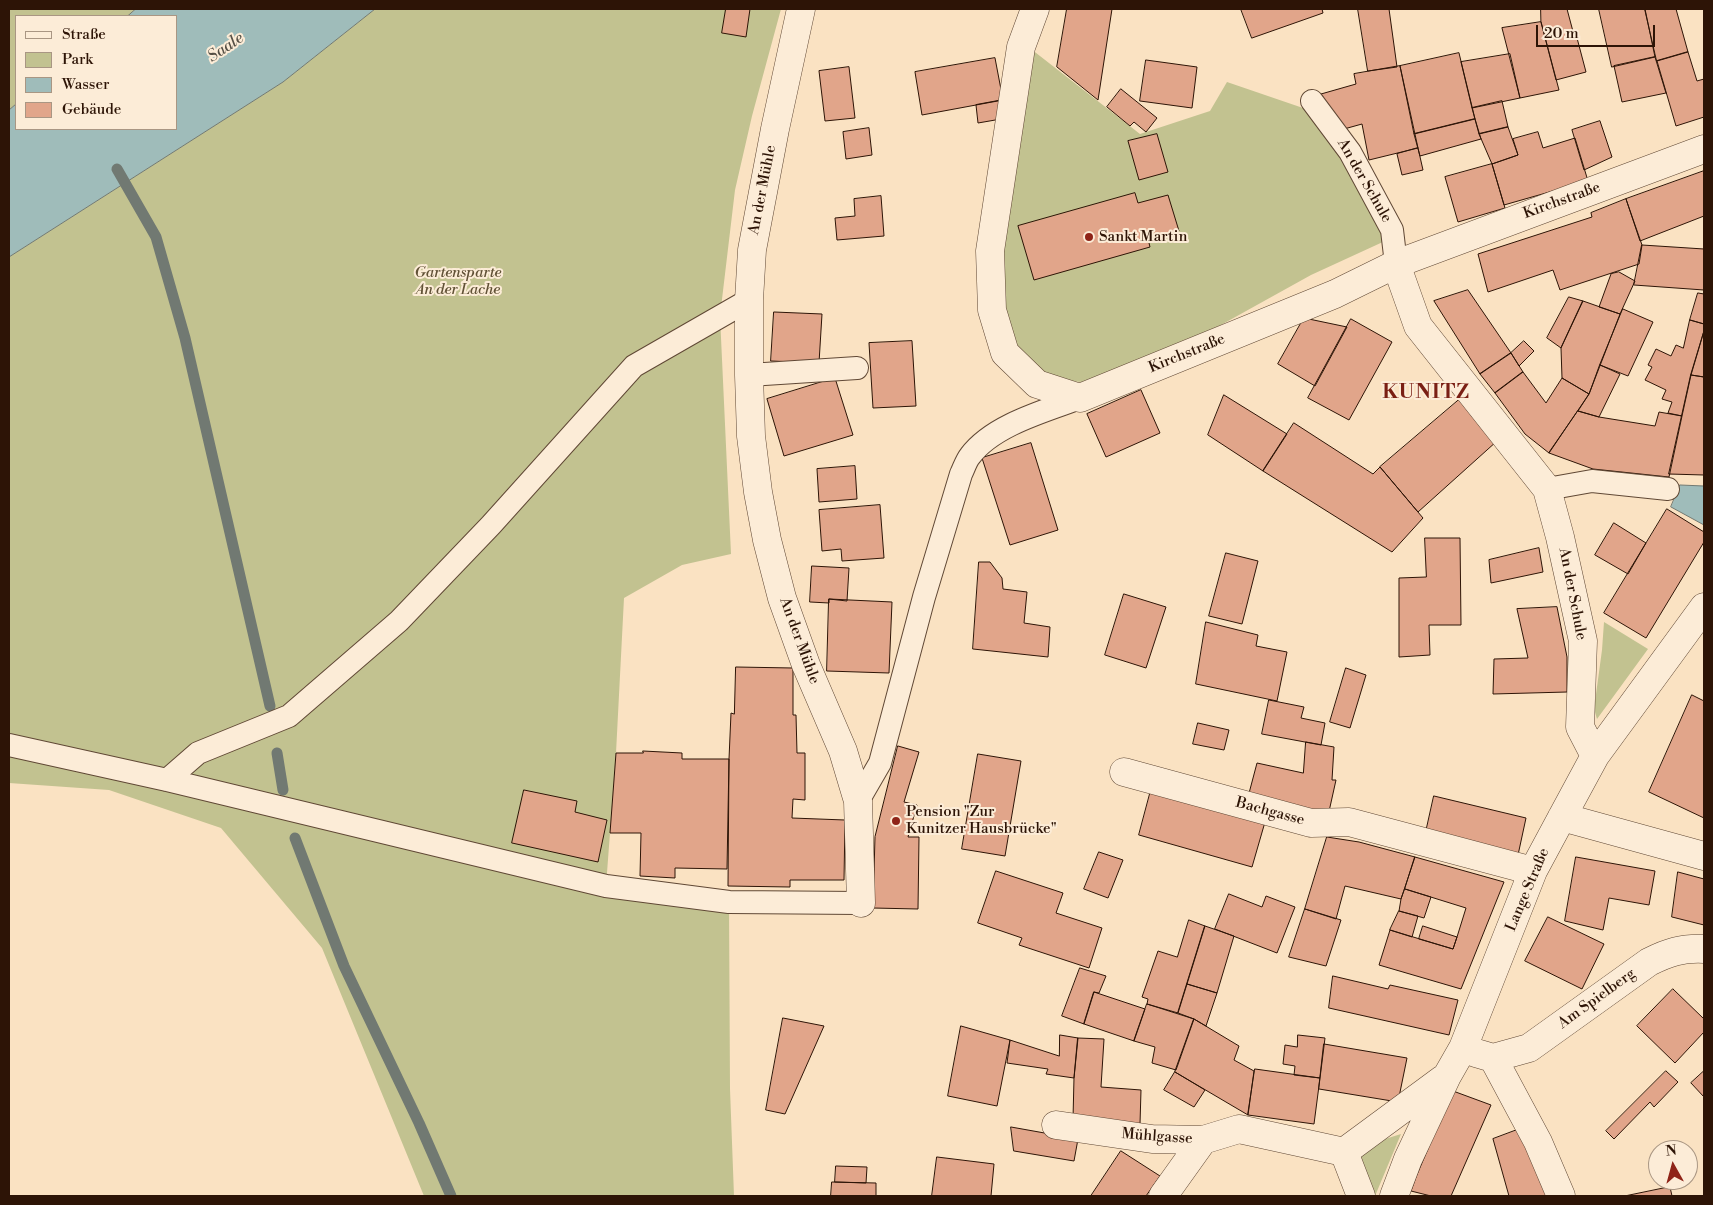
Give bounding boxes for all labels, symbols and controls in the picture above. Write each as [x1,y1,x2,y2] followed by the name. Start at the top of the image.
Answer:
[15,15,178,130] legend
[1538,15,1657,47] scale bar
[1544,24,1579,43] text: 20 m
[62,25,106,44] text: Straße
[204,29,248,67] water label: Saale
[62,50,93,69] text: Park
[62,75,109,94] text: Wasser
[62,100,121,119] text: Gebäude
[1333,136,1395,226] street label: An der Schule
[746,144,780,236] street label: An der Mühle
[1521,179,1603,223] street label: Kirchstraße
[1099,228,1187,246] place label: Sankt Martin
[1083,231,1095,243] marker: Sankt Martin
[414,264,502,299] park label: Gartensparte An der Lache
[1146,331,1228,377] street label: Kirchstraße
[1382,381,1470,405] district label: KUNITZ
[1554,546,1590,642] street label: An der Schule
[775,595,823,687] street label: An der Mühle
[1234,794,1306,830] street label: Bachgasse
[906,803,1057,838] place label: Pension "Zur Kunitzer Hausbrücke"
[890,815,902,827] marker: Pension "Zur Kunitzer Hausbrücke"
[1502,846,1554,934] street label: Lange Straße
[1555,965,1639,1033] street label: Am Spielberg
[1121,1126,1193,1148] street label: Mühlgasse
[1648,1140,1698,1190] north arrow
[1665,1141,1678,1161] text: N

